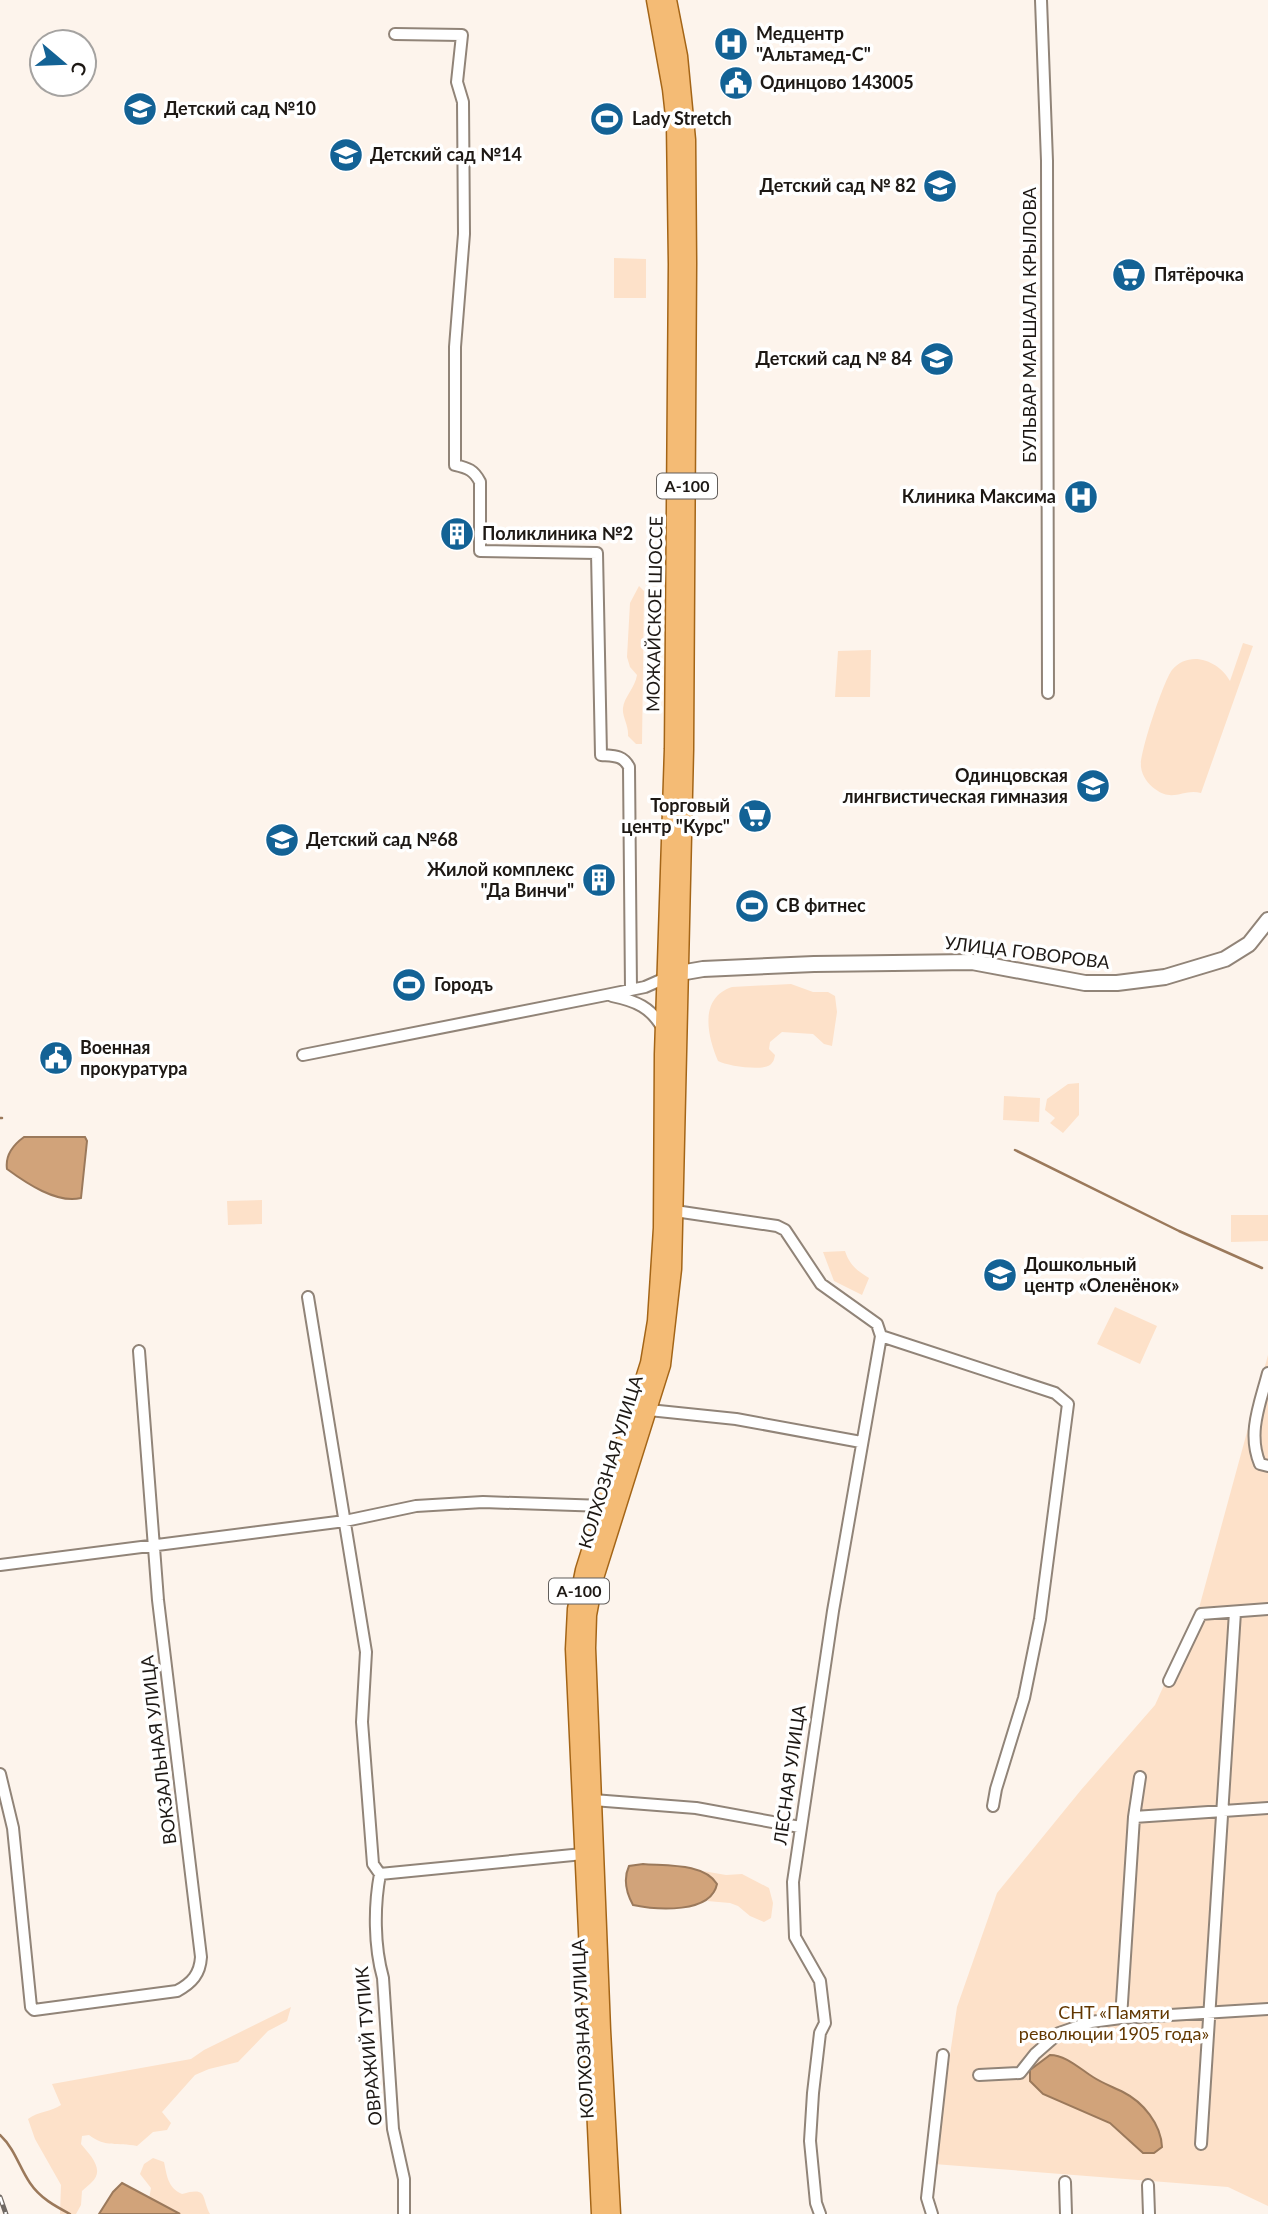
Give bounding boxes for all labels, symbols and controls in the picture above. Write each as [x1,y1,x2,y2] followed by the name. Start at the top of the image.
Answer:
[756,22,871,65] place label: Медцентр "Альтамед-С"
[712,25,750,63] hospital icon: Медцентр "Альтамед-С"
[28,28,98,98] north arrow
[66,59,92,79] text: С
[717,64,755,102] public building icon: Одинцово 143005
[760,71,914,93] place label: Одинцово 143005
[121,90,159,128] school or university icon: Детский сад №10
[164,97,316,119] place label: Детский сад №10
[588,100,626,138] sports icon: Lady Stretch
[632,107,732,129] place label: Lady Stretch
[327,136,365,174] school or university icon: Детский сад №14
[370,143,522,165] place label: Детский сад №14
[921,167,959,205] school or university icon: Детский сад № 82
[760,174,916,196] place label: Детский сад № 82
[1018,186,1040,463] street label: БУЛЬВАР МАРШАЛА КРЫЛОВА
[1110,256,1148,294] supermarket icon: Пятёрочка
[1154,263,1244,285] place label: Пятёрочка
[918,340,956,378] school or university icon: Детский сад № 84
[756,347,912,369] place label: Детский сад № 84
[657,474,717,499] road number: А-100
[1062,478,1100,516] hospital icon: Клиника Максима
[902,485,1056,507] place label: Клиника Максима
[438,515,476,553] building icon: Поликлиника №2
[641,516,667,712] street label: МОЖАЙСКОЕ ШОССЕ
[482,522,633,544] place label: Поликлиника №2
[843,764,1068,807] place label: Одинцовская лингвистическая гимназия
[1074,767,1112,805] school or university icon: Одинцовская лингвистическая гимназия
[621,794,730,837] place label: Торговый центр "Курс"
[736,797,774,835] supermarket icon: Торговый центр "Курс"
[263,821,301,859] school or university icon: Детский сад №68
[306,828,458,850] place label: Детский сад №68
[427,858,574,901] place label: Жилой комплекс "Да Винчи"
[580,861,618,899] building icon: Жилой комплекс "Да Винчи"
[733,887,771,925] sports icon: СВ фитнес
[776,894,866,916] place label: СВ фитнес
[943,931,1112,973] street label: УЛИЦА ГОВОРОВА
[390,966,428,1004] sports icon: Городъ
[434,973,493,995] place label: Городъ
[80,1036,187,1079] place label: Военная прокуратура
[37,1039,75,1077] public building icon: Военная прокуратура
[1024,1253,1179,1296] place label: Дошкольный центр «Оленёнок»
[981,1256,1019,1294] school or university icon: Дошкольный центр «Оленёнок»
[573,1372,647,1551] street label: КОЛХОЗНАЯ УЛИЦА
[549,1578,609,1604] road number: А-100
[135,1653,181,1846] street label: ВОКЗАЛЬНАЯ УЛИЦА
[768,1703,810,1847] street label: ЛЕСНАЯ УЛИЦА
[566,1938,598,2119] street label: КОЛХОЗНАЯ УЛИЦА
[350,1966,386,2127] street label: ОВРАЖИЙ ТУПИК
[1019,2001,1209,2044] park label: СНТ «Памяти революции 1905 года»

